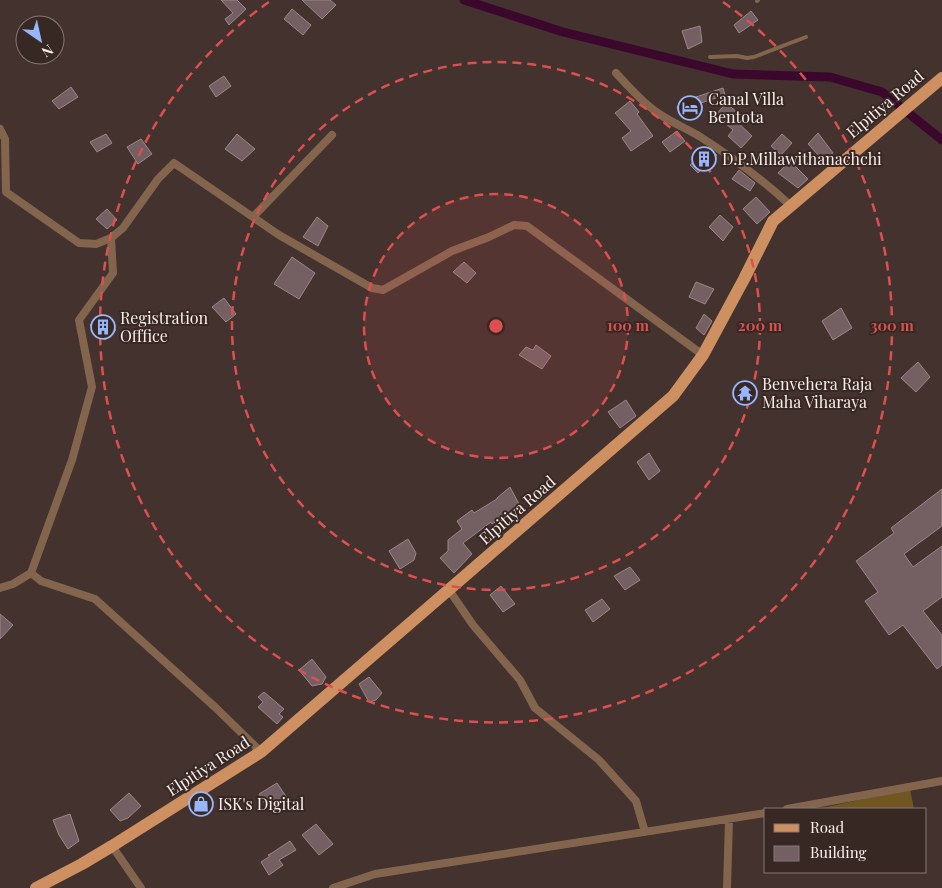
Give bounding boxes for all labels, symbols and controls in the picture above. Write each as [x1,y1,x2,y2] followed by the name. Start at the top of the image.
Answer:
[15,15,65,65] north arrow
[38,40,57,62] text: N
[842,65,928,142] street label: Elpitiya Road
[708,88,784,127] place label: Canal Villa Bentota
[677,95,703,121] hotel icon: Canal Villa Bentota
[691,146,717,172] building icon: D.P.Millawithanachchi
[722,148,882,169] place label: D.P.Millawithanachchi
[120,307,209,346] place label: Registration Offfice
[90,314,116,340] building icon: Registration Offfice
[607,315,650,335] text: 100 m
[738,315,783,335] text: 200 m
[870,315,914,335] text: 300 m
[487,317,505,335] centre of rings
[762,373,872,412] place label: Benvehera Raja Maha Viharaya
[732,380,758,406] temple icon: Benvehera Raja Maha Viharaya
[474,471,559,549] street label: Elpitiya Road
[162,731,253,800] street label: Elpitiya Road
[188,791,214,817] shop icon: ISK's Digital
[218,793,305,814] place label: ISK's Digital
[764,808,927,873] legend
[810,817,844,837] text: Road
[810,842,867,862] text: Building

